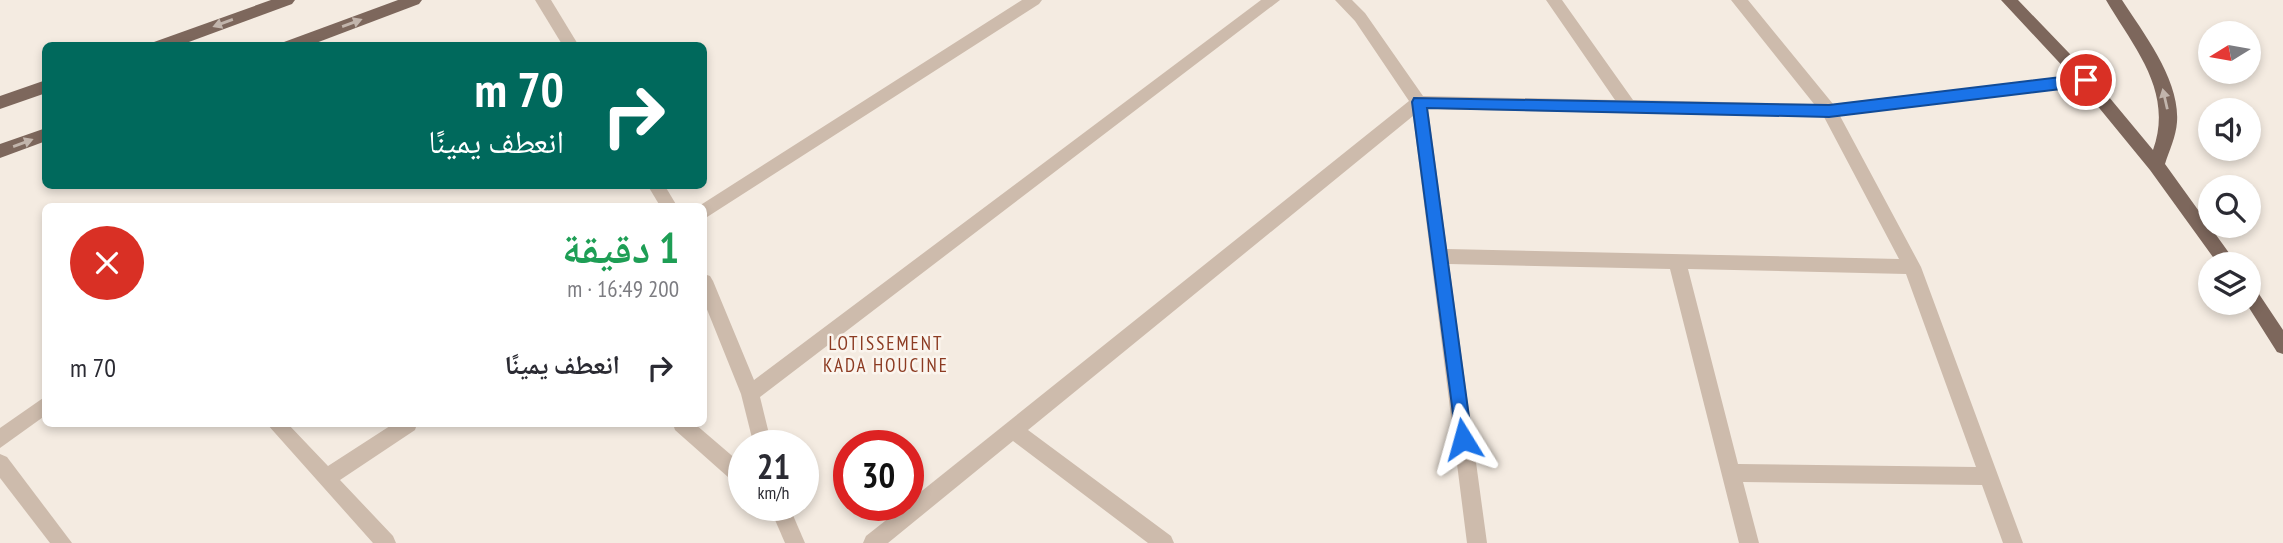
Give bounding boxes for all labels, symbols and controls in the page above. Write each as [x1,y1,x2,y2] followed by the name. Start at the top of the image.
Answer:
[342,17,363,28] one-way arrow
[213,18,234,29] one-way arrow
[2198,21,2261,84] north arrow
[2198,21,2261,315] map controls
[2056,50,2116,110] pin
[475,57,564,121] text: 70 m
[2067,61,2105,99] icon: arrive
[588,70,679,161] icon: right
[2159,88,2170,110] one-way arrow
[2198,98,2261,161] button: sound
[428,120,564,162] text: انعطف يمينًا
[12,137,33,148] one-way arrow
[2198,175,2261,238] button: search
[562,220,679,275] text: 1 دقيقة
[70,226,144,300] button: close
[2198,252,2261,315] button: layers
[567,274,679,303] text: 200 m · 16:49
[823,331,949,377] district label: LOTISSEMENT KADA HOUCINE
[504,348,620,381] text: انعطف يمينًا
[641,349,679,387] icon: right
[70,351,116,384] text: 70 m
[1426,402,1500,476] position arrow
[833,430,924,521] speed limit sign: 30
[757,443,790,489] text: 21
[758,481,789,504] text: km/h

